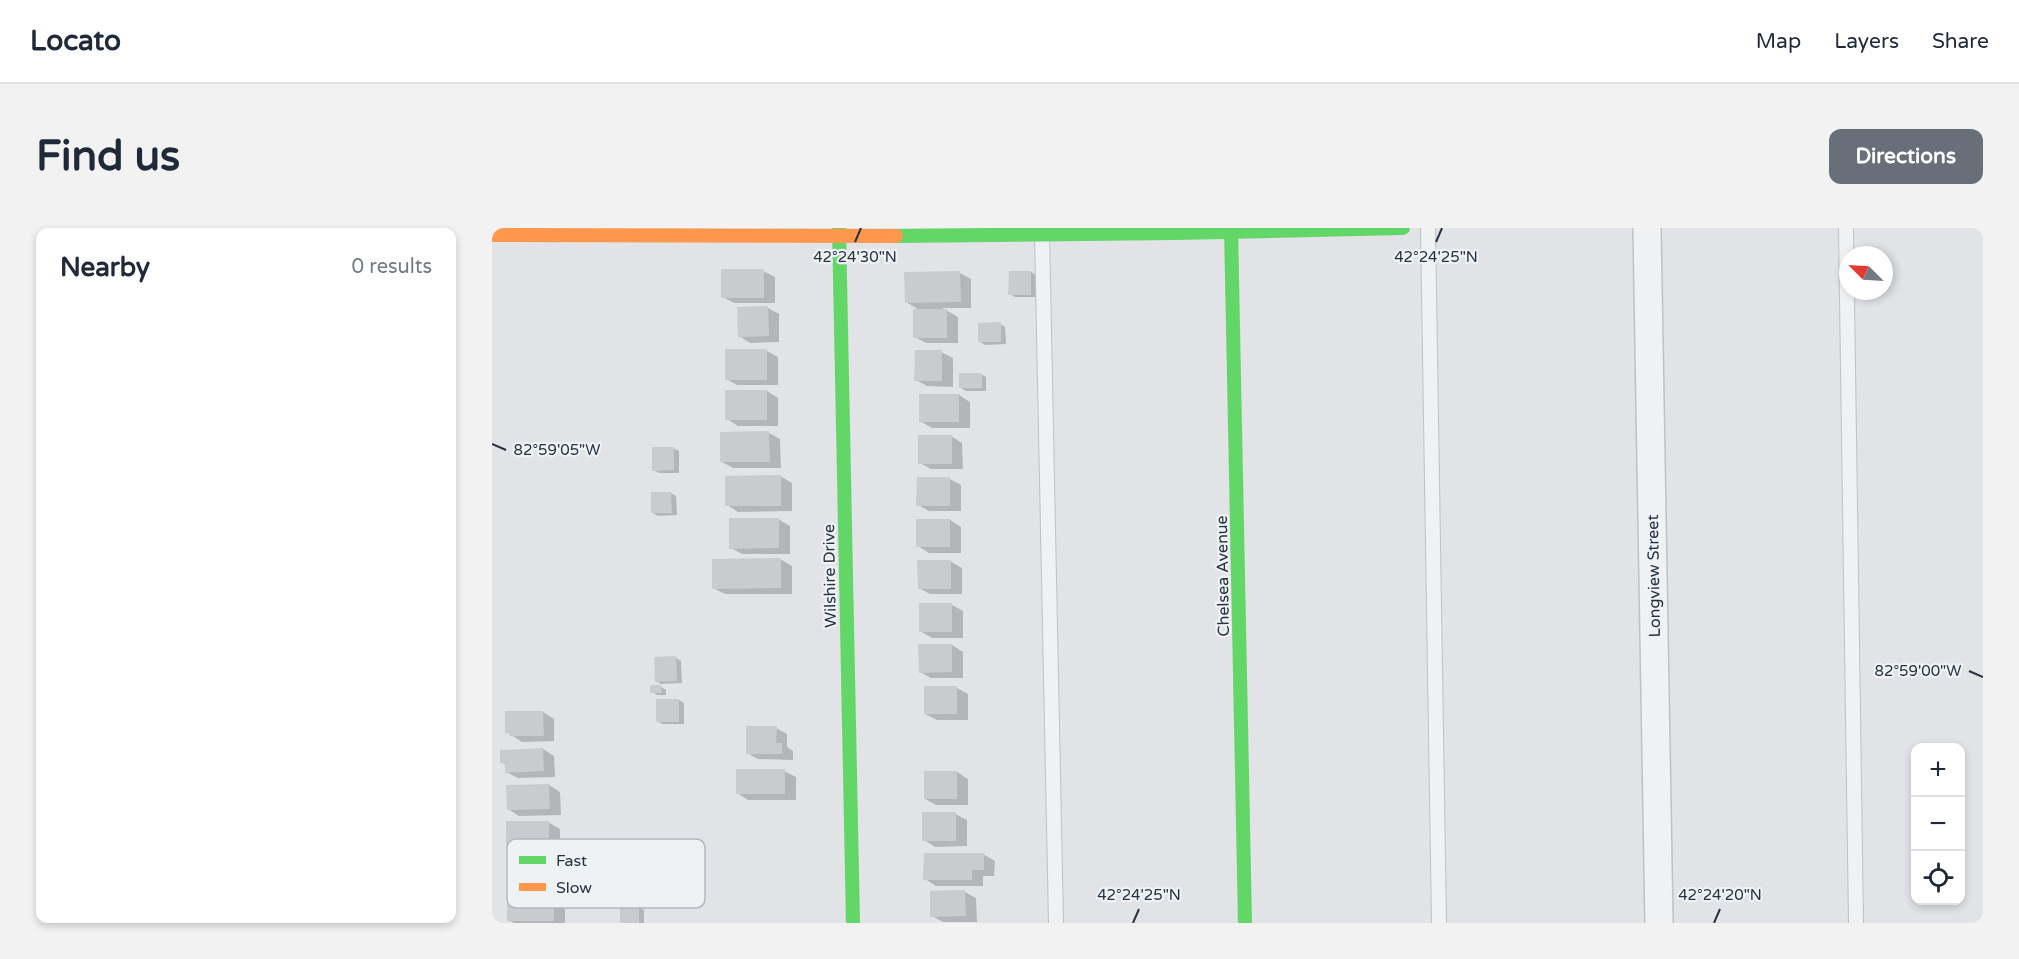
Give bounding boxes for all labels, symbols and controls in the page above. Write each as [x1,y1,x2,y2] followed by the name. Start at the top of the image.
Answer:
[30,24,121,58] text: Locato
[1756,29,1801,54] text: Map
[1834,29,1899,54] text: Layers
[1932,29,1989,54] text: Share
[1829,129,1983,184] button: Directions
[36,131,180,182] text: Find us
[1839,246,1893,300] north arrow
[813,248,897,266] text: 42°24'30"N
[1394,248,1478,266] text: 42°24'25"N
[60,252,150,283] text: Nearby
[352,255,432,279] text: 0 results
[514,441,600,459] text: 82°59'05"W
[1643,514,1665,638] street label: Longview Street
[1212,515,1234,637] street label: Chelsea Avenue
[819,524,841,628] street label: Wilshire Drive
[1875,662,1961,680] text: 82°59'00"W
[1911,743,1965,905] map controls
[1911,743,1965,797] button: +
[1911,797,1965,851] button: −
[507,839,705,908] legend
[556,851,587,871] text: Fast
[1911,851,1965,905] button: locate
[556,878,592,898] text: Slow
[1097,886,1181,904] text: 42°24'25"N
[1678,886,1762,904] text: 42°24'20"N

